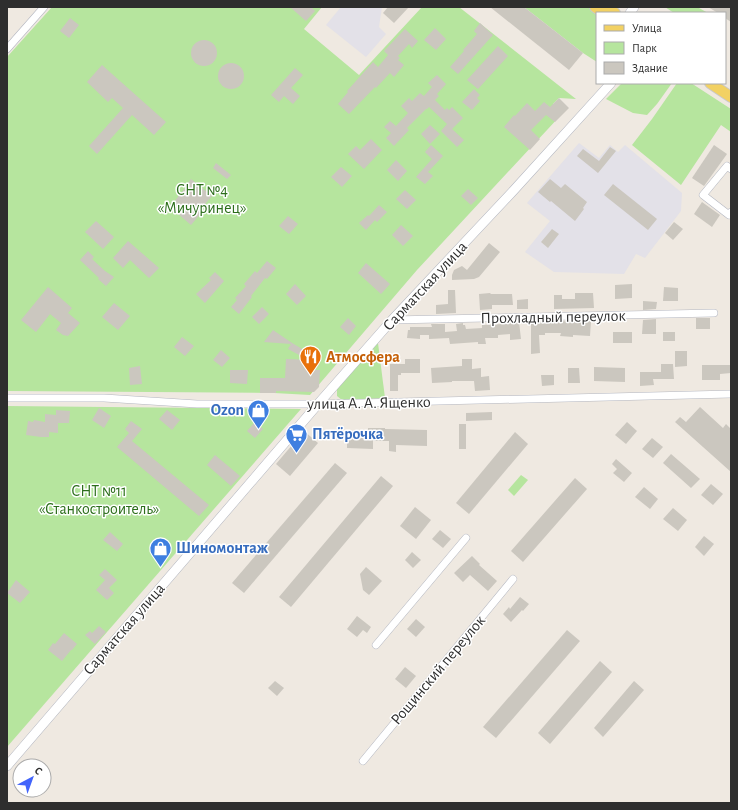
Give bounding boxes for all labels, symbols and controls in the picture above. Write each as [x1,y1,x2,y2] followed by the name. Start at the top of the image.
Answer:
[596,12,726,84] legend
[632,22,662,34] text: Улица
[632,42,657,54] text: Парк
[632,62,668,74] text: Здание
[158,182,246,217] park label: СНТ №4 «Мичуринец»
[380,238,471,334] street label: Сарматская улица
[480,308,626,327] street label: Прохладный переулок
[297,344,323,377] restaurant icon: Атмосфера
[326,349,400,365] place label: Атмосфера
[306,394,431,413] street label: улица А. А. Ященко
[246,397,272,430] shop icon: Ozon
[211,402,244,418] place label: Ozon
[284,421,310,454] supermarket icon: Пятёрочка
[312,426,384,442] place label: Пятёрочка
[39,483,159,517] park label: СНТ №11 «Станкостроитель»
[148,535,174,568] shop icon: Шиномонтаж
[176,540,269,556] place label: Шиномонтаж
[80,580,169,679] street label: Сарматская улица
[388,612,489,728] street label: Рощинский переулок
[12,758,52,798] north arrow
[32,765,44,777] text: С

